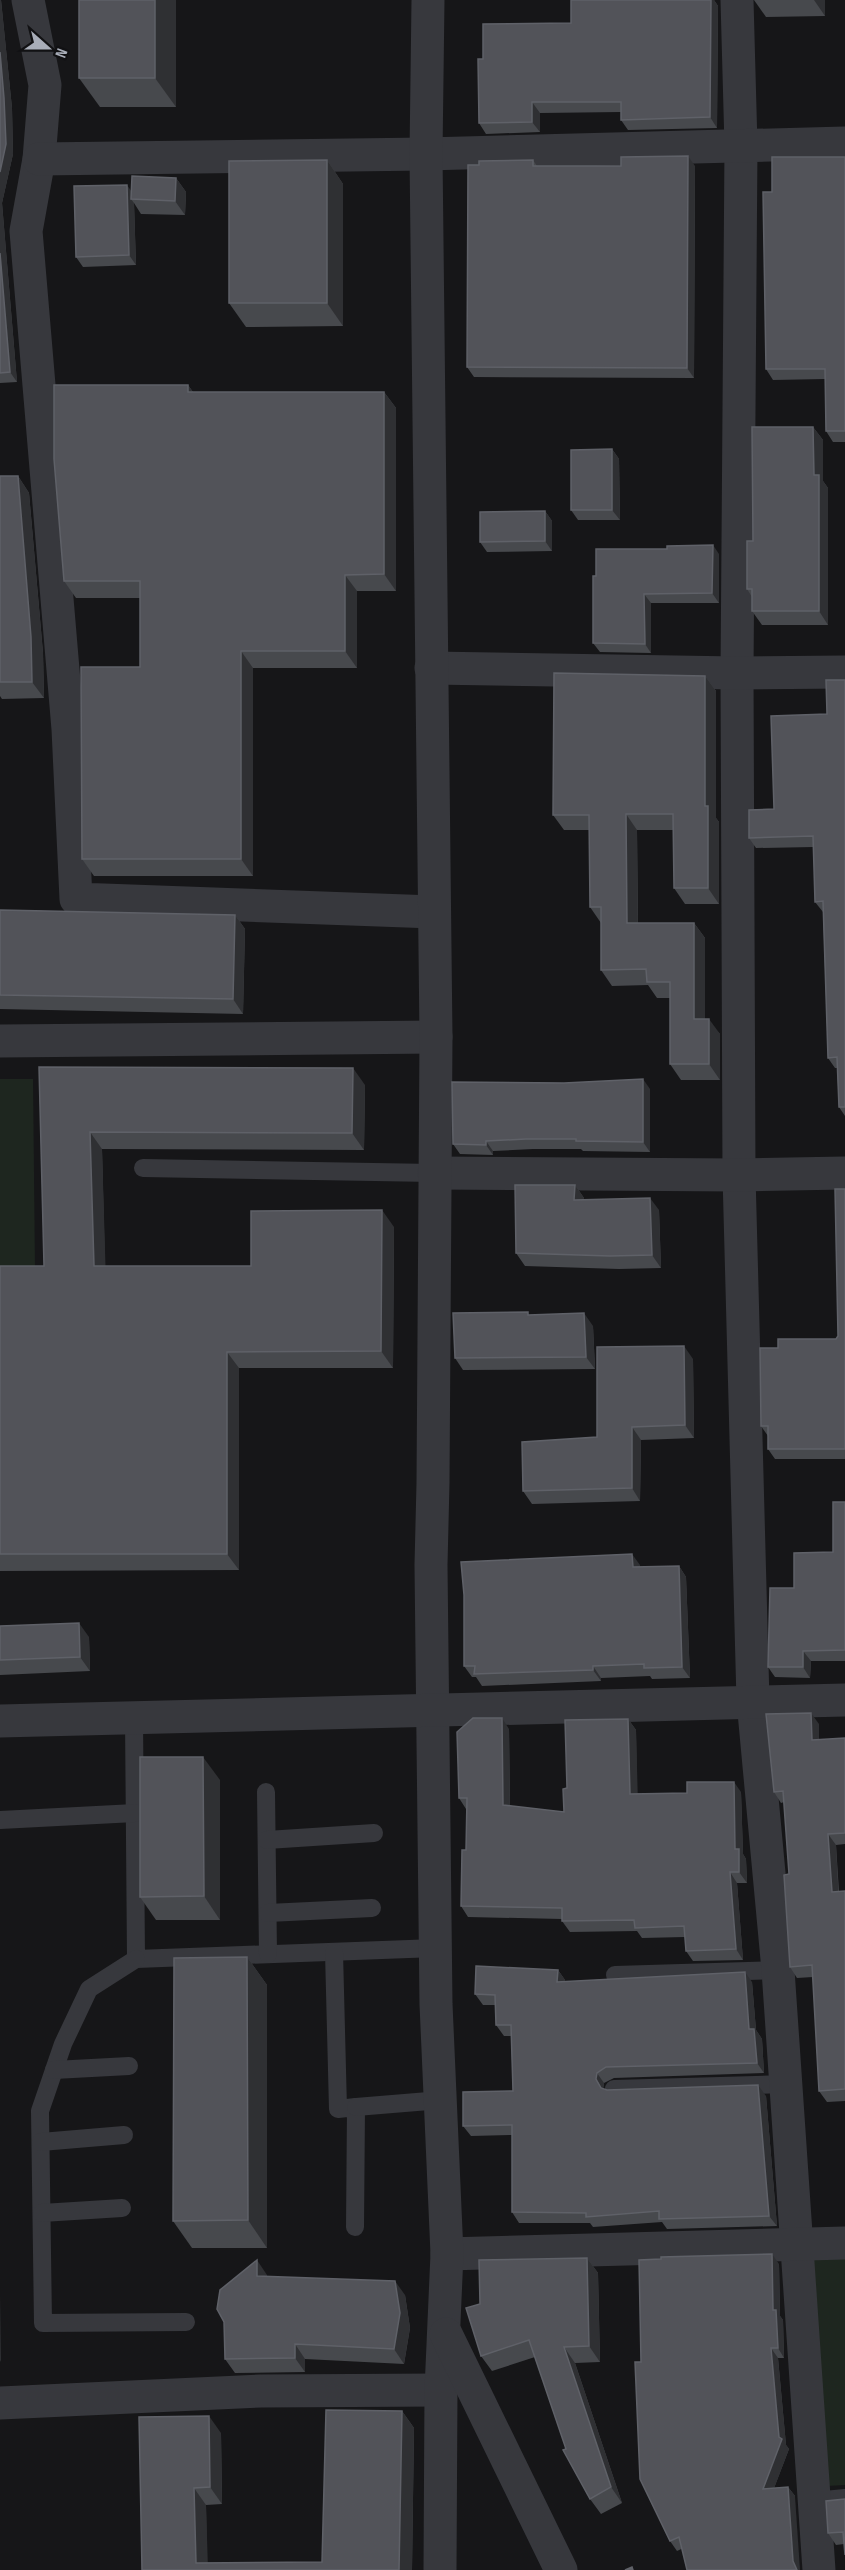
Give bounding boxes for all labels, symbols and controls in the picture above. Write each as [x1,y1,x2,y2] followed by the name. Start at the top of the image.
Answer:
[18,18,78,78] north arrow
[50,45,71,60] text: N

